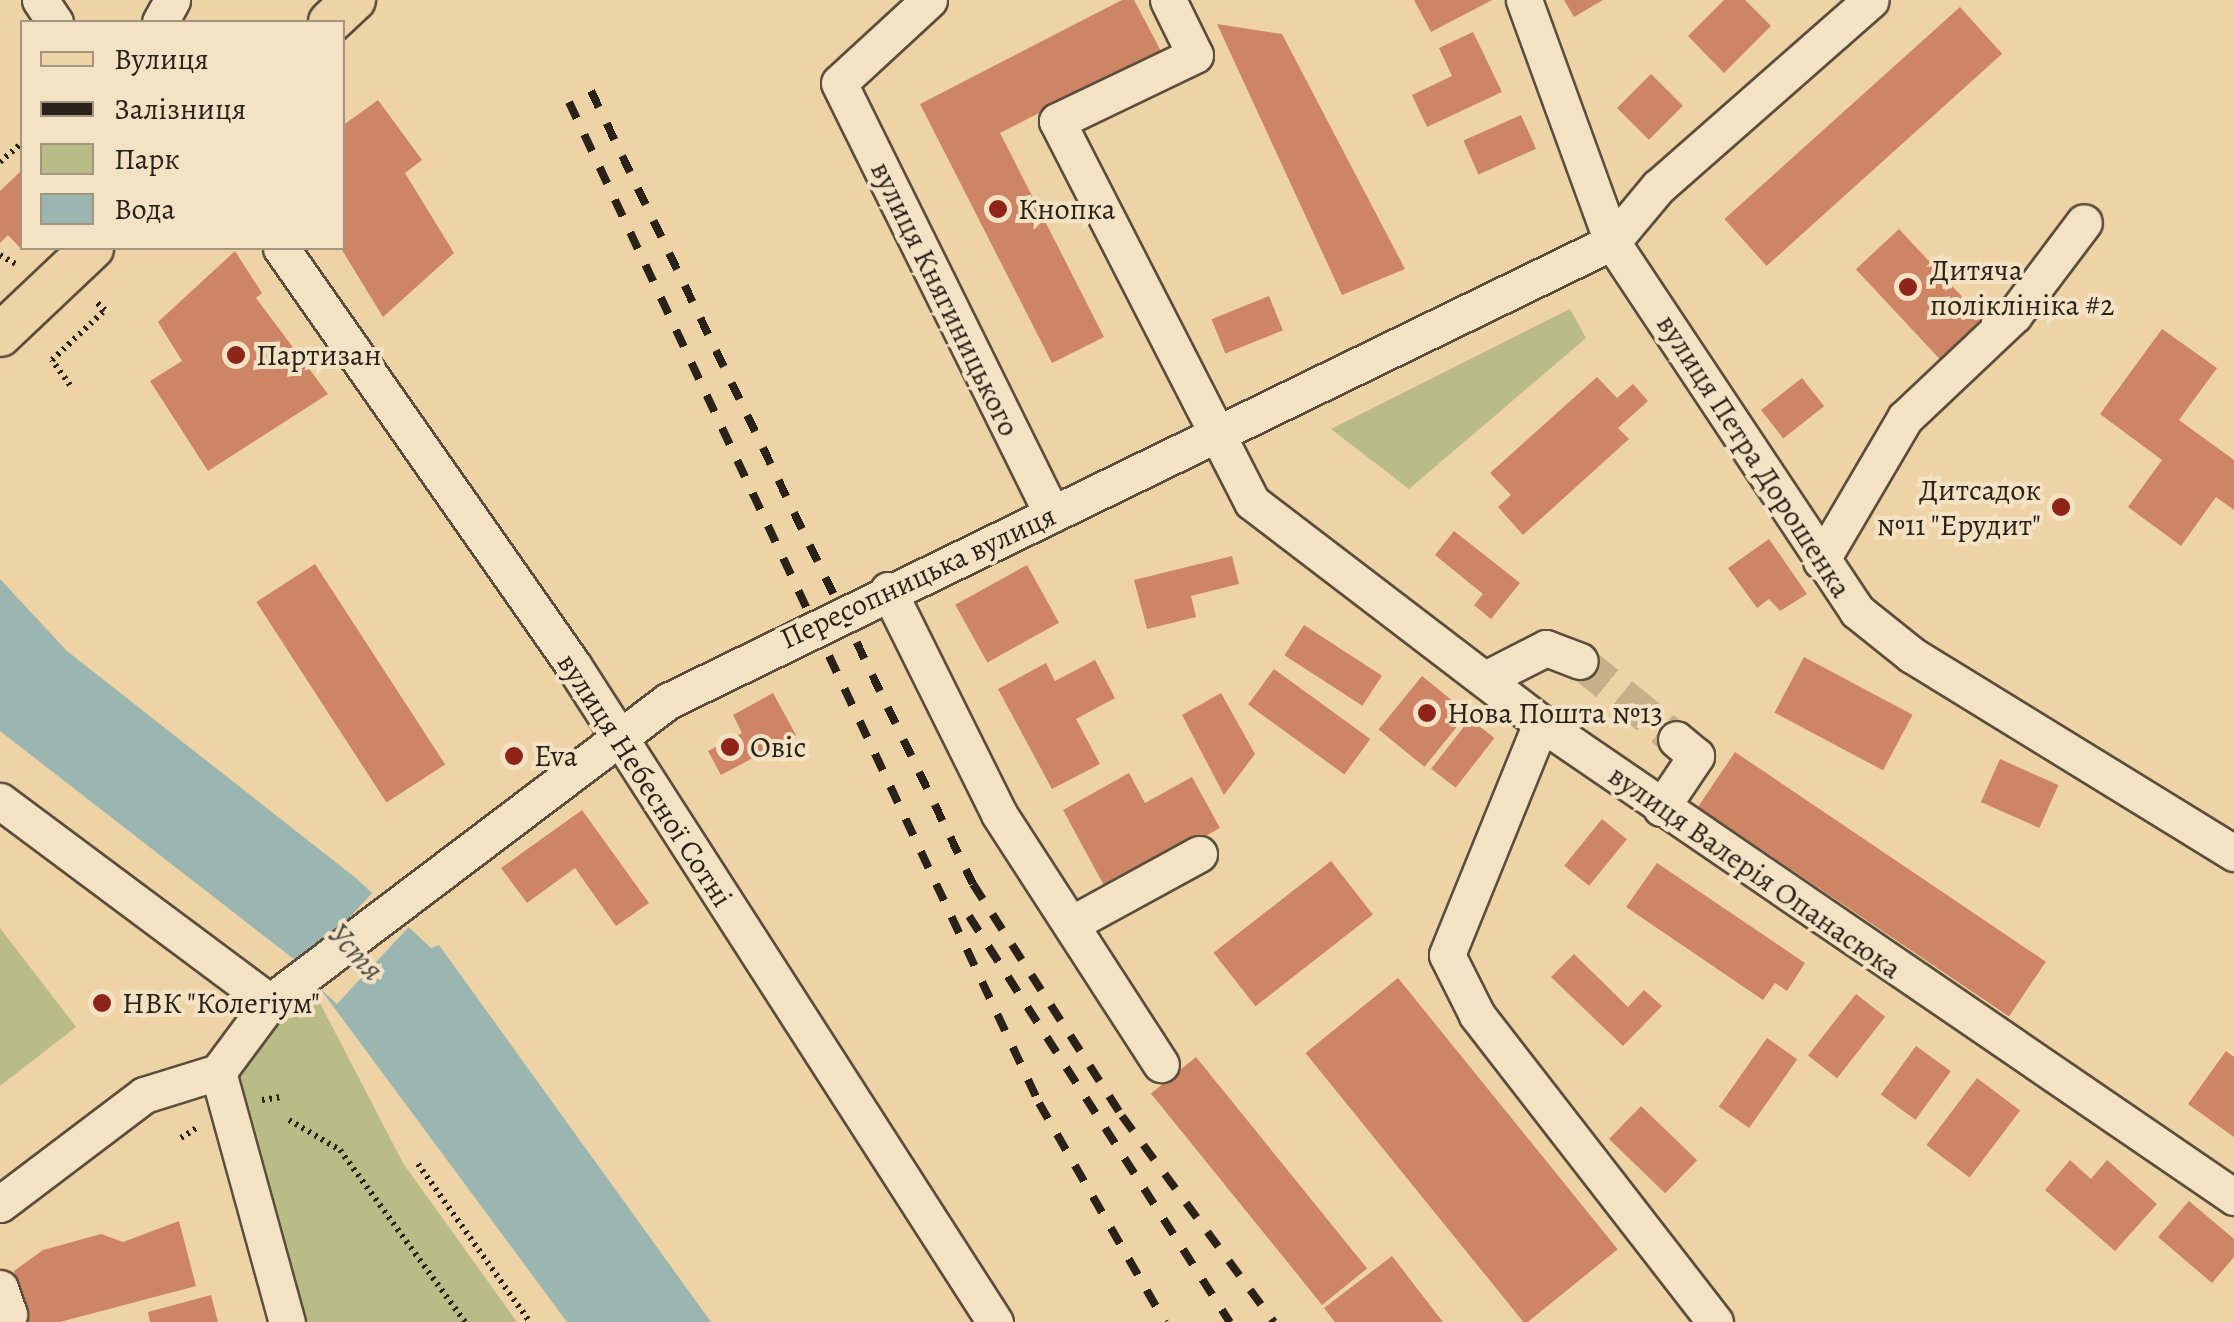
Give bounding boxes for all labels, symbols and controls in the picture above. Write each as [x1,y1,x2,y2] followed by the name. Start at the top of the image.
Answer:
[20,20,345,250] legend
[114,39,209,79] text: Вулиця
[114,89,246,129] text: Залізниця
[114,139,180,179] text: Парк
[863,156,1027,442] street label: вулиця Княгиницького
[114,189,175,229] text: Вода
[1018,191,1116,227] place label: Кнопка
[987,198,1009,220] marker: Кнопка
[1930,252,2114,322] place label: Дитяча поліклініка #2
[1895,274,1921,300] marker: Дитяча поліклініка #2
[1649,308,1859,604] street label: вулиця Петра Дорошенка
[256,337,381,373] place label: Партизан
[225,344,247,366] marker: Партизан
[1876,472,2041,542] place label: Дитсадок №11 "Ерудит"
[2050,496,2072,518] marker: Дитсадок №11 "Ерудит"
[775,497,1061,657] street label: Пересопницька вулиця
[550,646,740,914] street label: вулиця Небесної Сотні
[1447,695,1663,731] place label: Нова Пошта №13
[1416,702,1438,724] marker: Нова Пошта №13
[750,729,806,765] place label: Овіс
[719,736,741,758] marker: Овіс
[534,738,578,774] place label: Eva
[503,745,525,767] marker: Eva
[1602,757,1908,987] street label: вулиця Валерія Опанасюка
[320,915,392,989] water label: Устя
[122,985,321,1021] place label: НВК "Колегіум"
[91,992,113,1014] marker: НВК "Колегіум"

